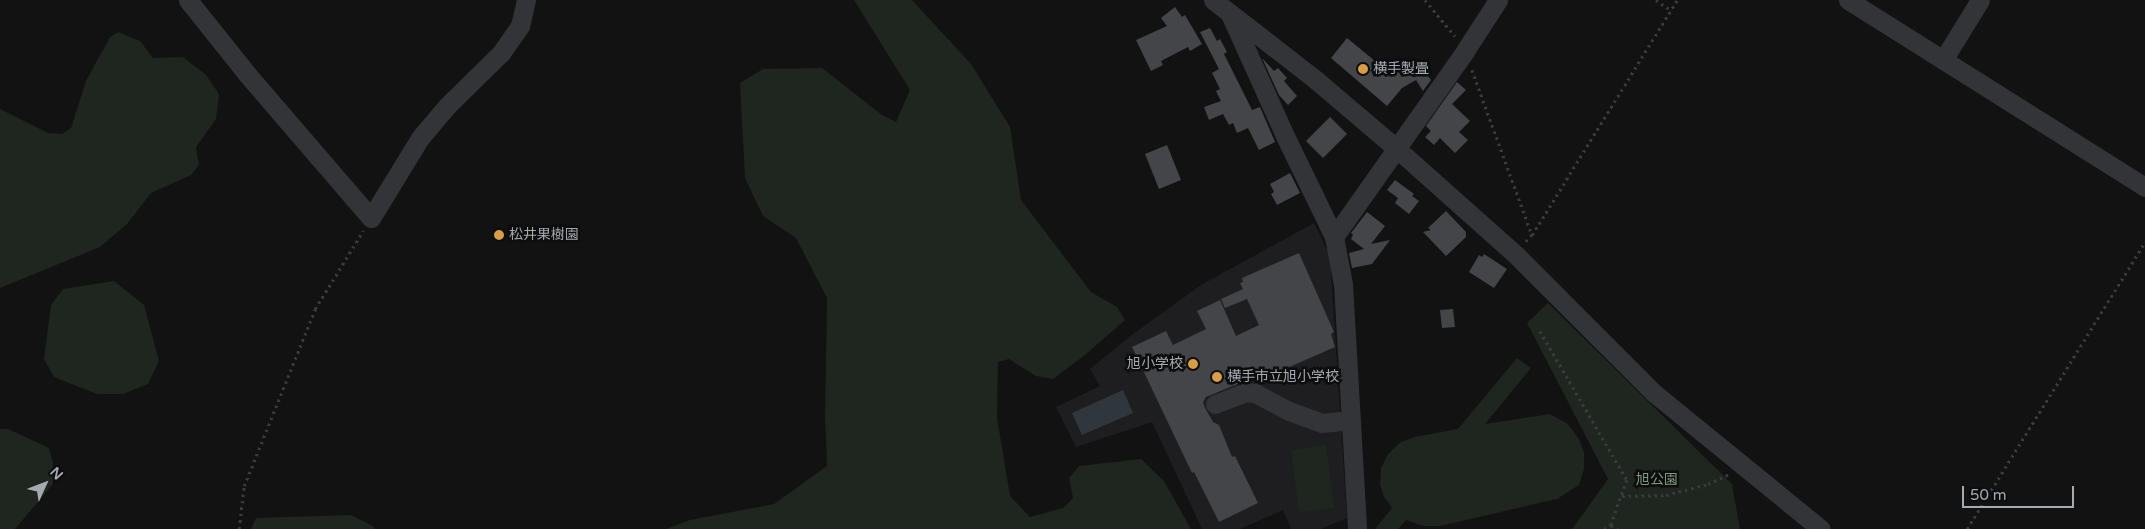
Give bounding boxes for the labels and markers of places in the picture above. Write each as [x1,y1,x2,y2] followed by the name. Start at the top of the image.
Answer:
[1373,61,1429,77] place label: 横手製畳
[1357,63,1369,75] marker: 横手製畳
[509,227,579,243] place label: 松井果樹園
[493,229,505,241] marker: 松井果樹園
[1127,356,1183,372] place label: 旭小学校
[1187,358,1199,370] marker: 旭小学校
[1227,369,1339,385] place label: 横手市立旭小学校
[1211,371,1223,383] marker: 横手市立旭小学校

